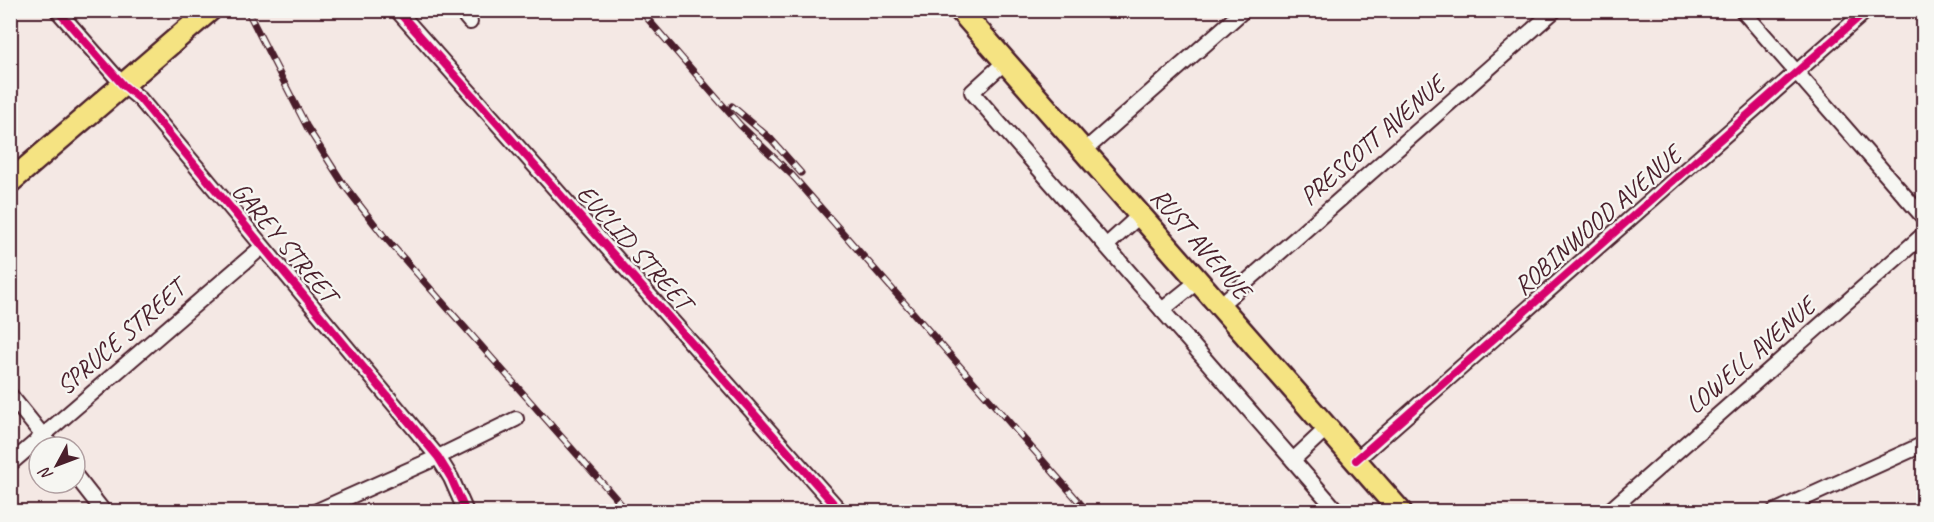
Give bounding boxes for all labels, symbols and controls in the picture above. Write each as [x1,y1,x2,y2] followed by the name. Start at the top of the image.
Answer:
[1293,66,1455,213] street label: PRESCOTT AVENUE
[1507,136,1691,302] street label: ROBINWOOD AVENUE
[225,175,348,313] street label: GAREY STREET
[570,178,703,321] street label: EUCLID STREET
[1143,181,1260,309] street label: RUST AVENUE
[49,269,196,402] street label: SPRUCE STREET
[1678,287,1825,421] street label: LOWELL AVENUE
[27,435,87,495] north arrow
[34,462,57,484] text: N

